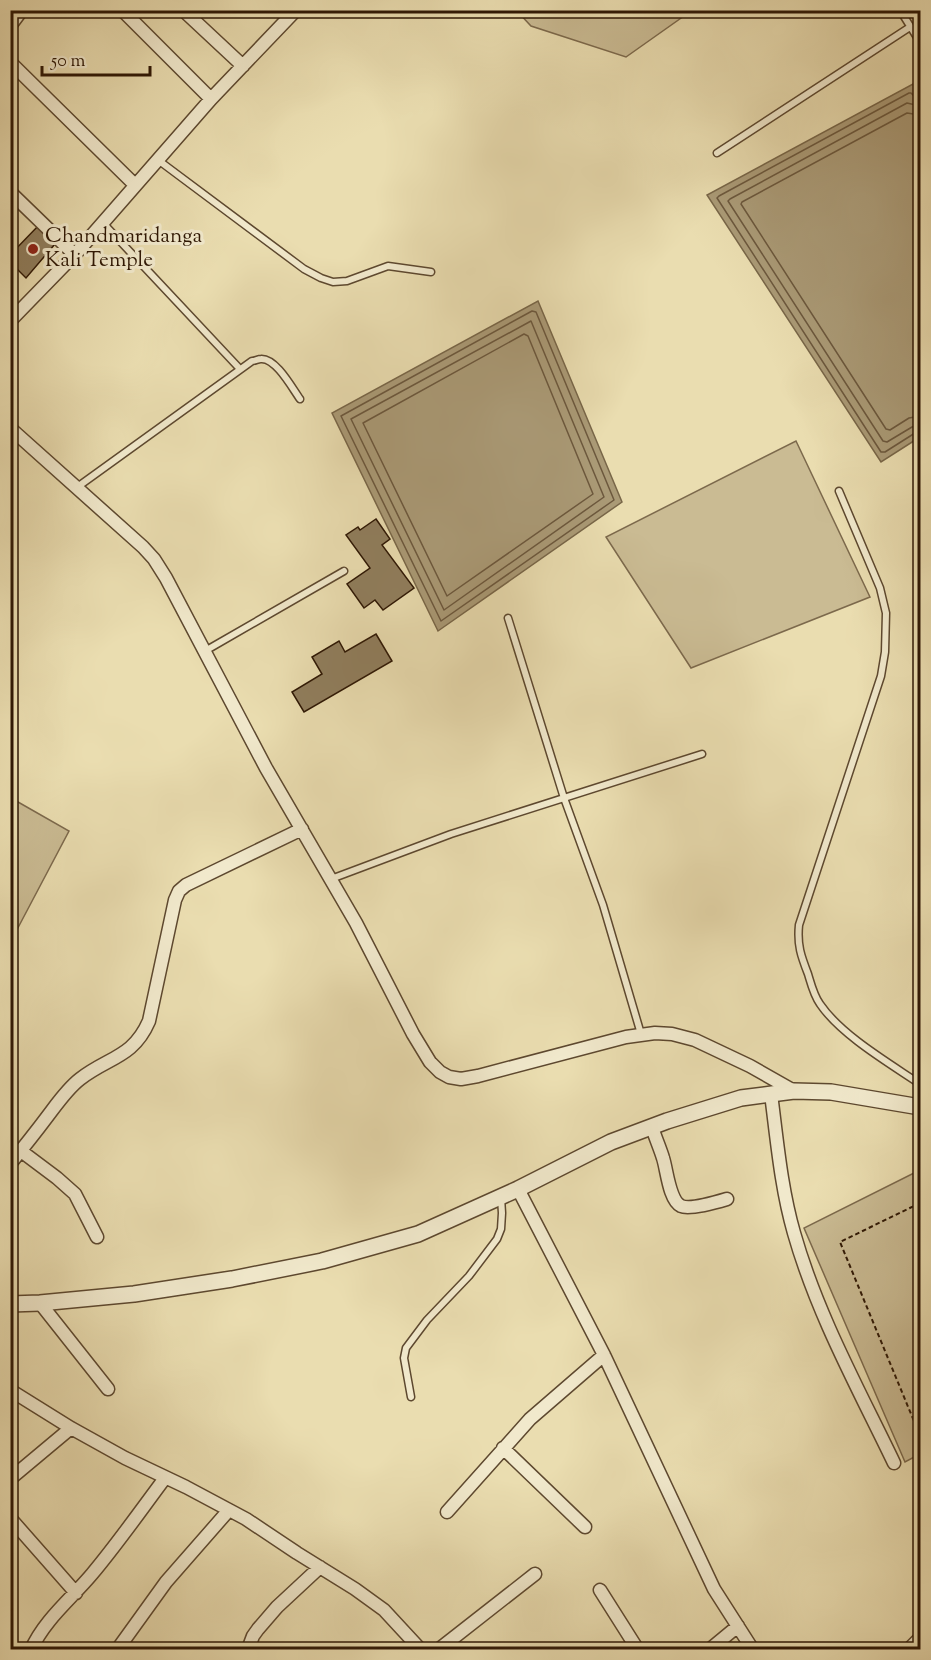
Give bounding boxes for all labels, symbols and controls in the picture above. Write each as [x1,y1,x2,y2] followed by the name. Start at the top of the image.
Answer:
[42,39,150,77] scale bar
[50,49,86,75] text: 50 m
[45,222,203,276] place label: Chandmaridanga Kali Temple
[26,242,40,256] marker: Chandmaridanga Kali Temple

